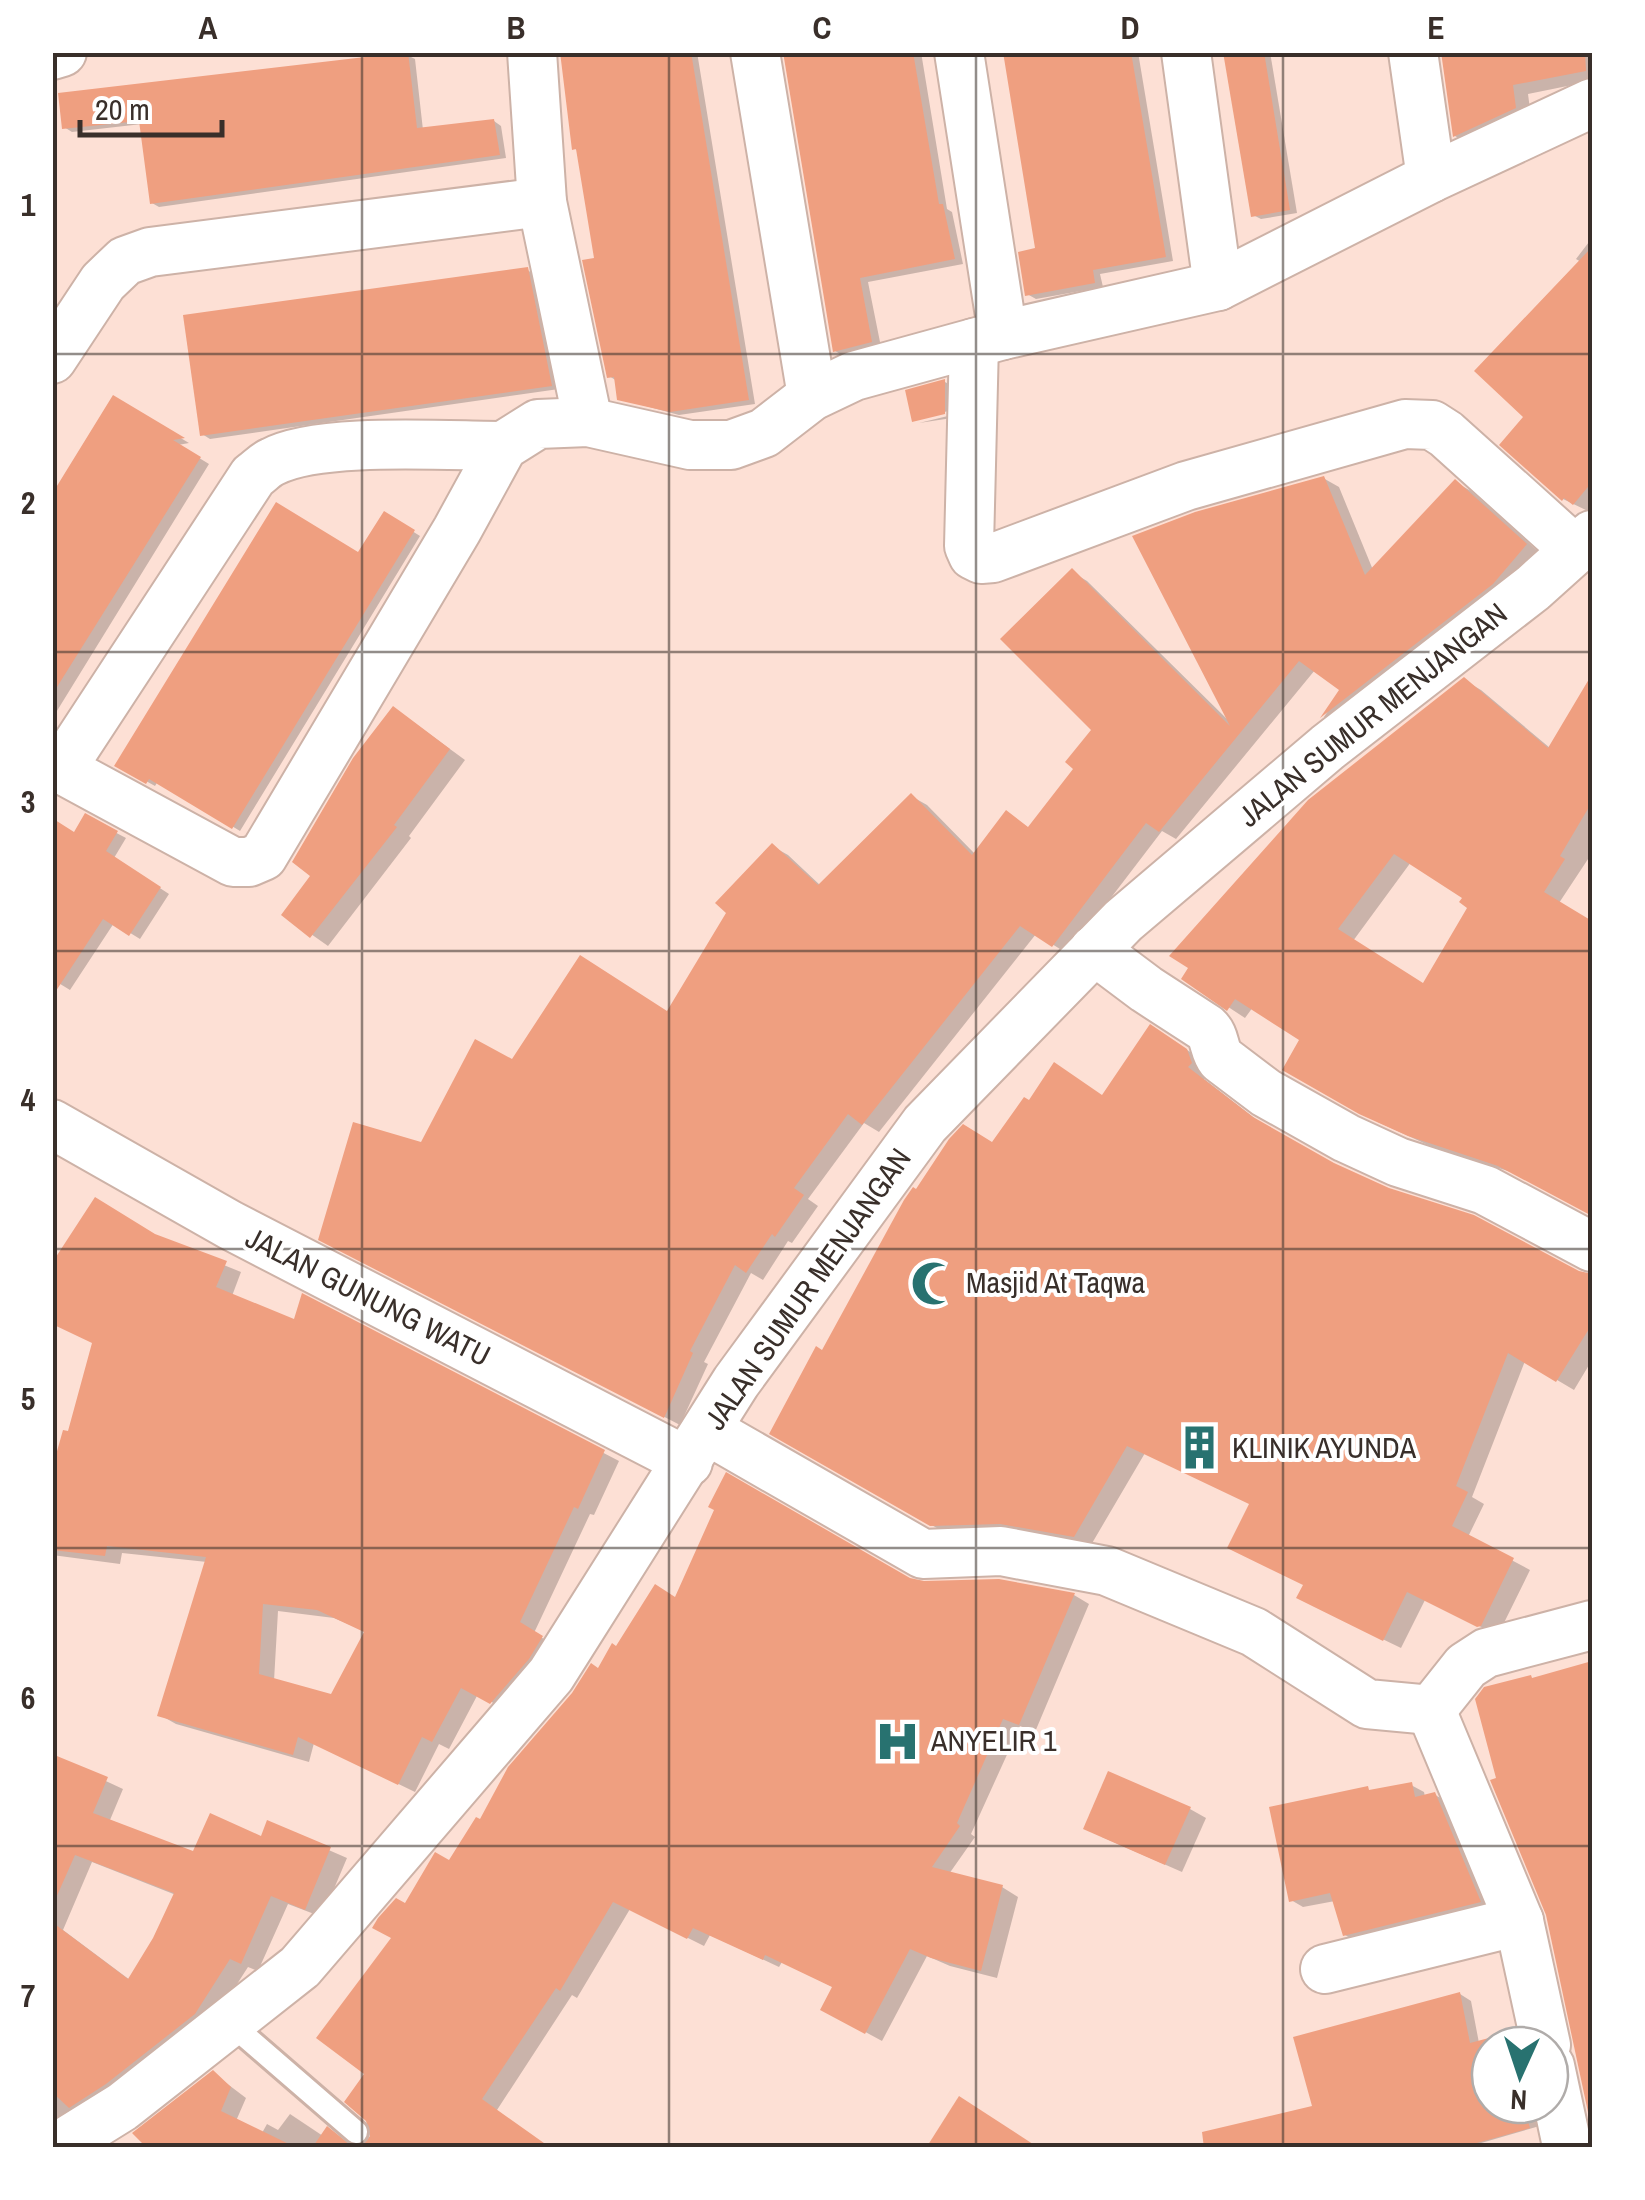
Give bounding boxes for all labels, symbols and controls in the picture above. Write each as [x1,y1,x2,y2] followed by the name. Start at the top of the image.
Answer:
[199,6,218,49] text: A
[507,6,525,49] text: B
[813,6,831,49] text: C
[1121,6,1139,49] text: D
[1427,6,1445,49] text: E
[80,75,222,137] scale bar
[95,89,150,129] text: 20 m
[21,183,36,226] text: 1
[21,481,35,524] text: 2
[1230,593,1515,835] street label: JALAN SUMUR MENJANGAN
[21,780,35,823] text: 3
[21,1078,36,1121] text: 4
[695,1140,920,1437] street label: JALAN SUMUR MENJANGAN
[239,1217,497,1375] street label: JALAN GUNUNG WATU
[909,1259,957,1307] mosque icon: Masjid At Taqwa
[966,1262,1146,1302] place label: Masjid At Taqwa
[21,1377,35,1420] text: 5
[1175,1424,1223,1472] building icon: KLINIK AYUNDA
[1232,1427,1417,1467] place label: KLINIK AYUNDA
[21,1676,35,1719] text: 6
[874,1717,922,1765] hospital icon: ANYELIR 1
[930,1720,1057,1760] place label: ANYELIR 1
[21,1974,35,2017] text: 7
[1470,2025,1570,2125] north arrow
[1509,2081,1528,2119] text: N

